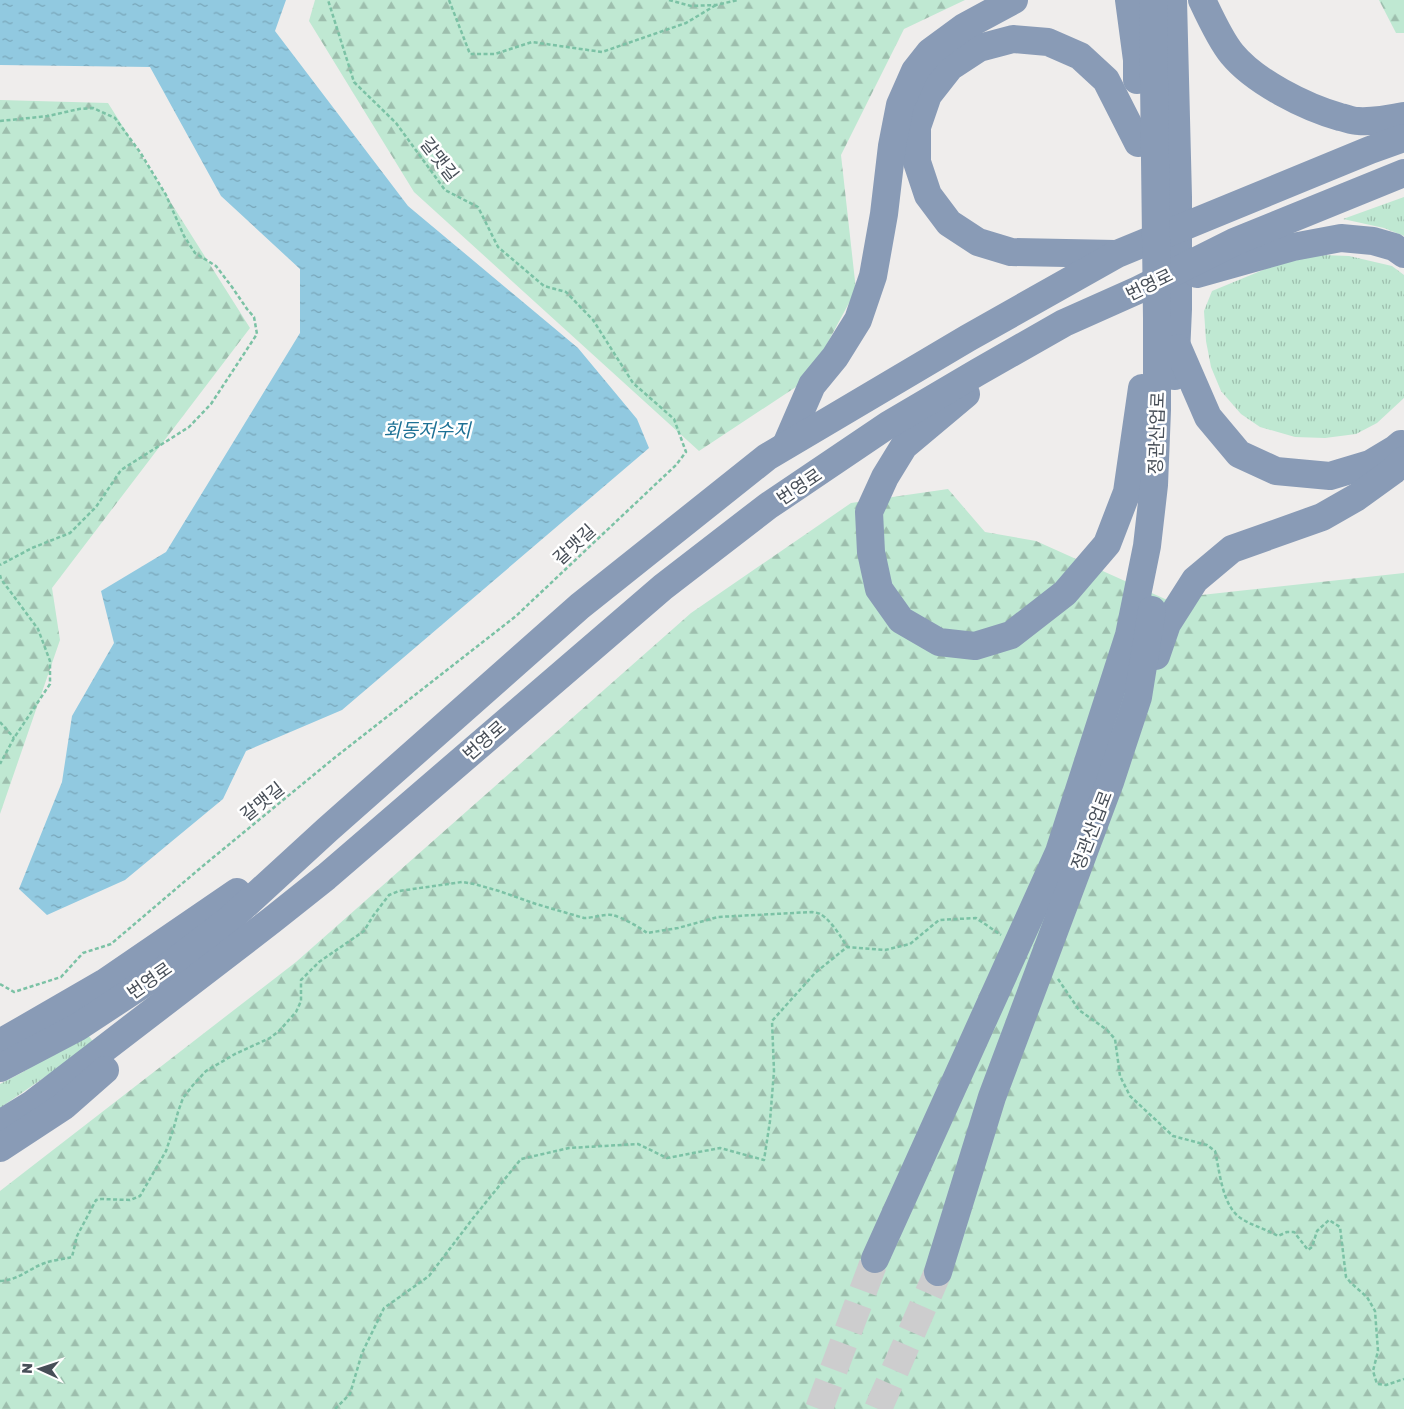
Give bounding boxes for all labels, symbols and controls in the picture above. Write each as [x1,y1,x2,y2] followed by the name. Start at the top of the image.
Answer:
[416,133,464,185] street label: 갈맷길
[1122,263,1176,305] street label: 번영로
[1144,391,1168,475] street label: 정관산업로
[383,418,472,441] water label: 회동저수지
[772,463,826,509] street label: 번영로
[548,519,600,569] street label: 갈맷길
[458,715,510,765] street label: 번영로
[236,777,288,825] street label: 갈맷길
[1066,787,1116,873] street label: 정관산업로
[122,957,176,1003] street label: 번영로
[15,1344,65,1394] north arrow
[18,1363,35,1374] text: N

